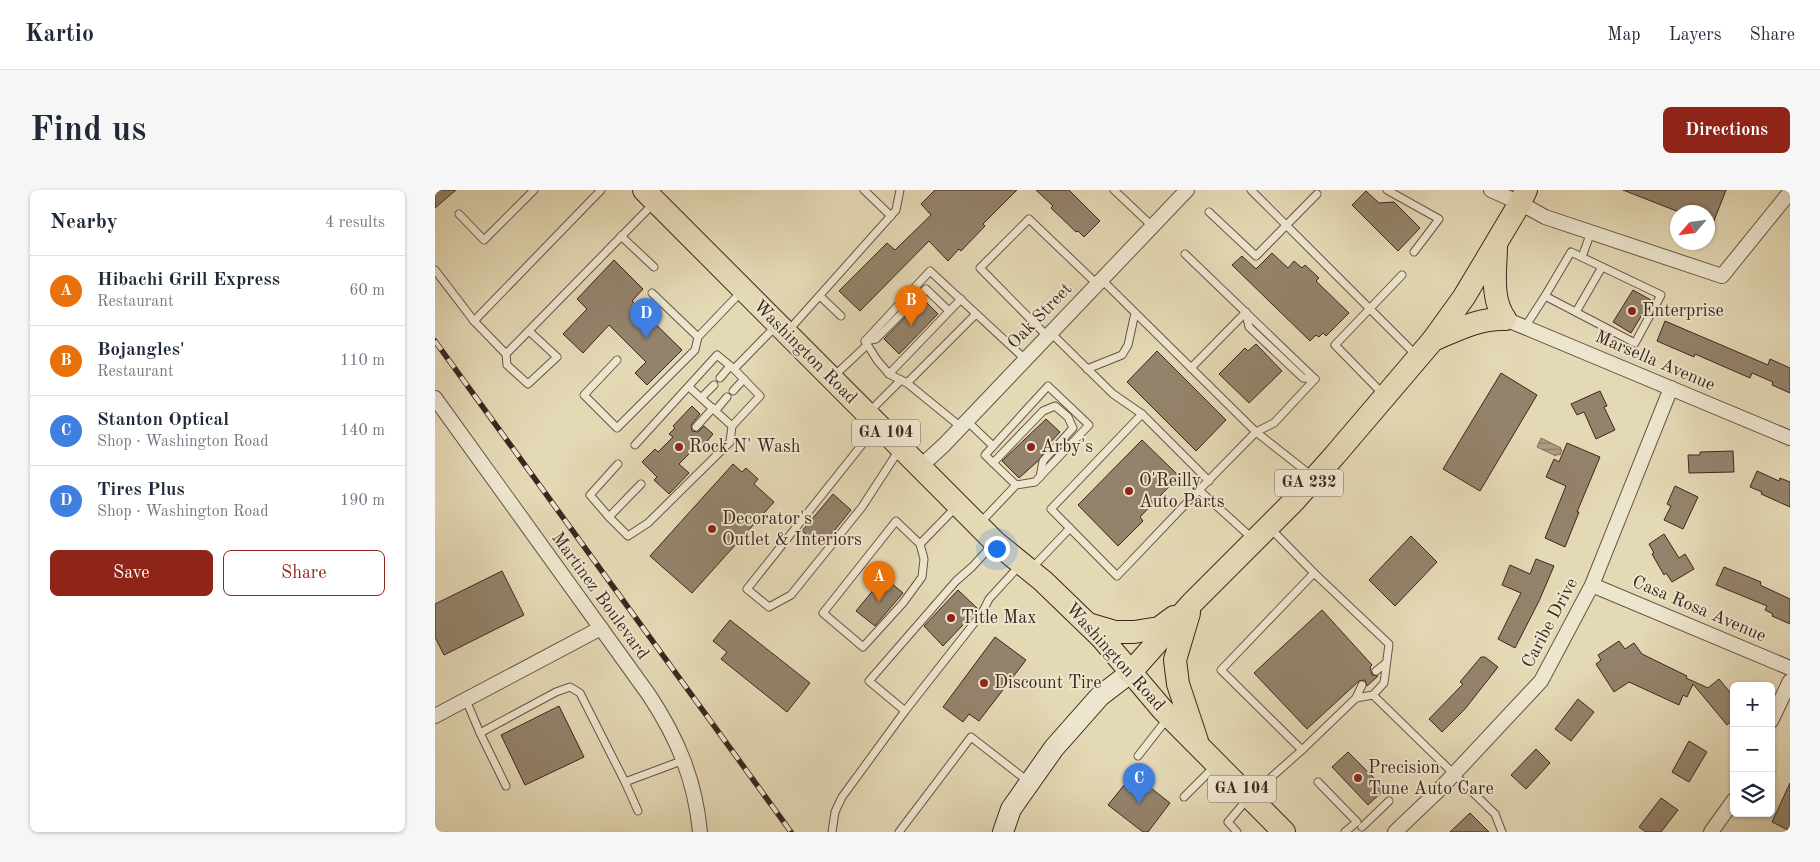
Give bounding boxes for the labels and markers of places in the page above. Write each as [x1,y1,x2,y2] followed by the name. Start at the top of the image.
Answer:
[895,285,927,326] pin: B
[630,298,662,339] pin: D
[1642,302,1724,320] place label: Enterprise
[1626,305,1638,317] marker: Enterprise
[689,438,801,456] place label: Rock N' Wash
[1041,438,1093,456] place label: Arby's
[673,441,685,453] marker: Rock N' Wash
[1025,441,1037,453] marker: Arby's
[1139,472,1225,511] place label: O'Reilly Auto Parts
[1123,485,1135,497] marker: O'Reilly Auto Parts
[722,510,862,549] place label: Decorator's Outlet & Interiors
[706,523,718,535] marker: Decorator's Outlet & Interiors
[863,561,895,602] pin: A
[961,609,1037,627] place label: Title Max
[945,612,957,624] marker: Title Max
[994,674,1102,692] place label: Discount Tire
[978,677,990,689] marker: Discount Tire
[1368,759,1494,798] place label: Precision Tune Auto Care
[1123,763,1155,804] pin: C
[1352,772,1364,784] marker: Precision Tune Auto Care

